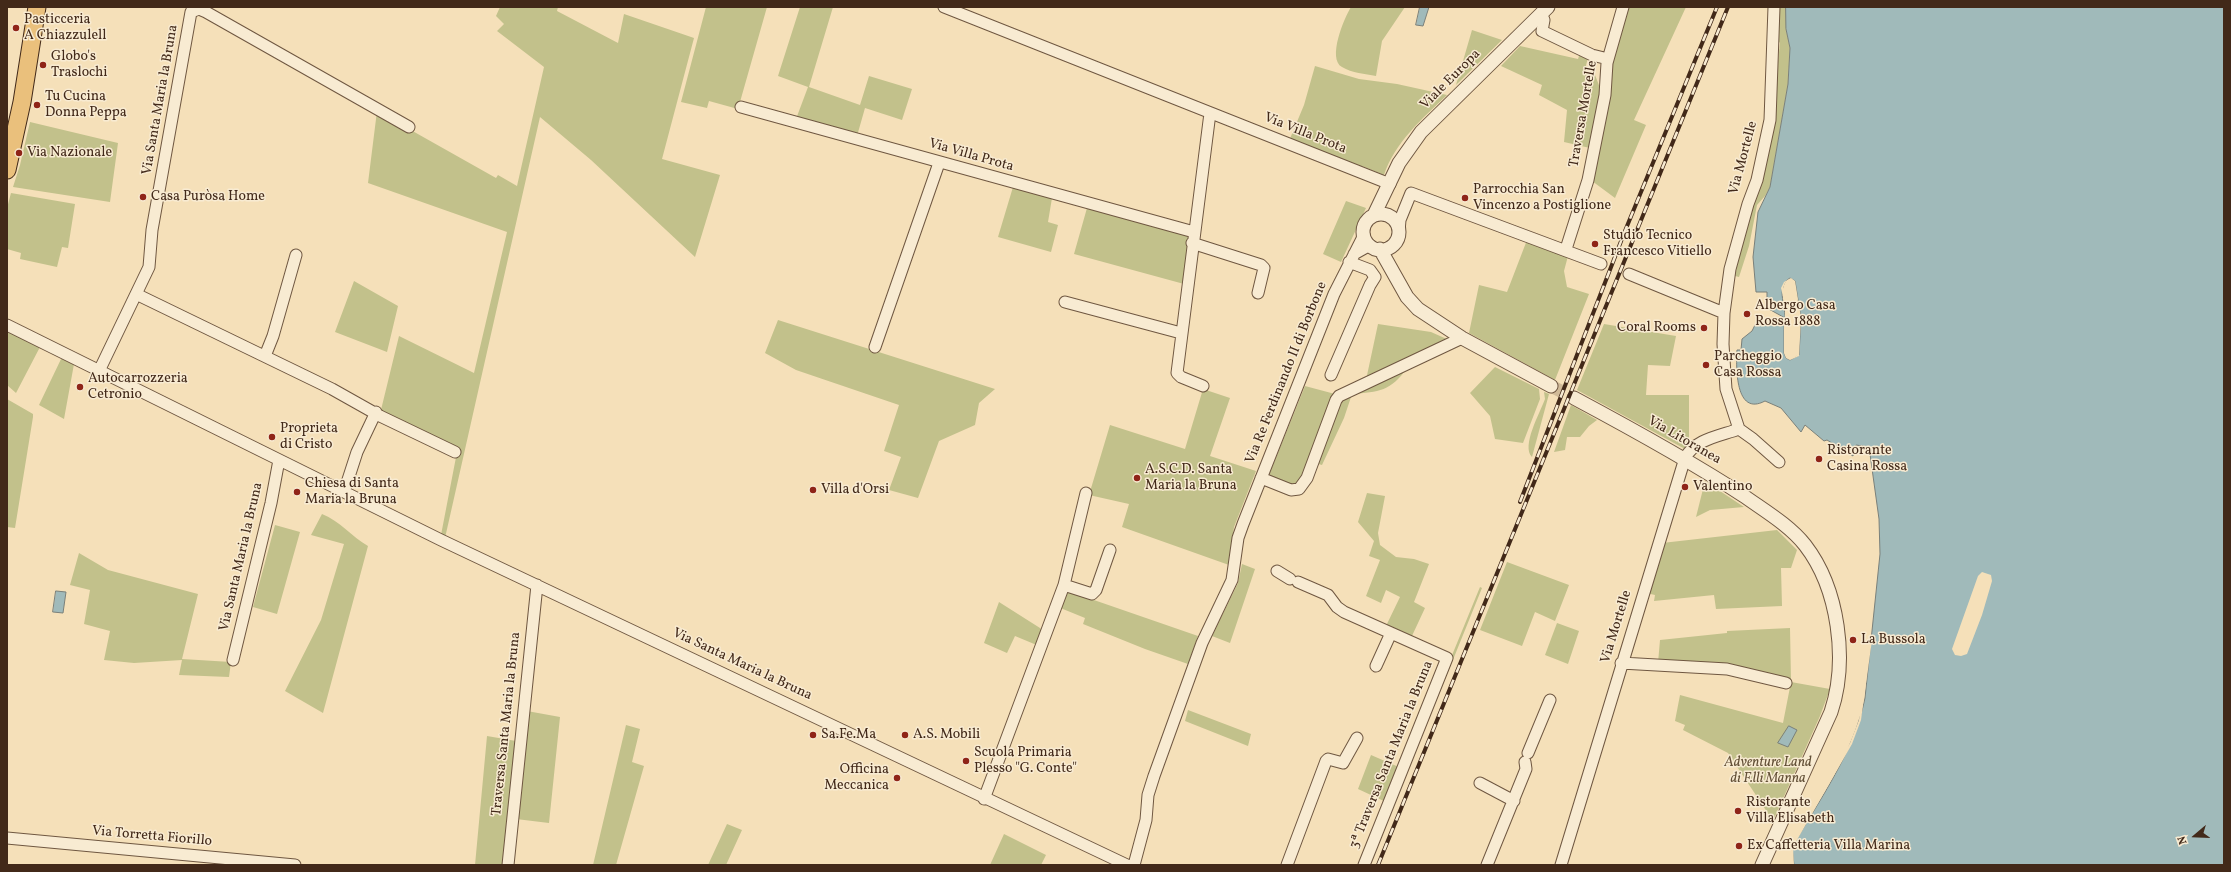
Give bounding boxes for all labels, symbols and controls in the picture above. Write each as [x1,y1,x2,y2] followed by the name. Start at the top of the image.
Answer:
[24,12,106,44] place label: Pasticceria A Chiazzulell
[11,23,21,33] marker: Pasticceria A Chiazzulell
[140,24,182,176] street label: Via Santa Maria la Bruna
[1417,46,1485,114] street label: Viale Europa
[51,49,108,82] place label: Globo's Traslochi
[1566,59,1602,169] street label: Traversa Mortelle
[38,60,48,70] marker: Globo's Traslochi
[45,89,127,122] place label: Tu Cucina Donna Peppa
[32,100,42,110] marker: Tu Cucina Donna Peppa
[1261,110,1349,158] street label: Via Villa Prota
[1726,119,1762,197] street label: Via Mortelle
[927,136,1015,176] street label: Via Villa Prota
[27,145,112,161] place label: Via Nazionale
[14,148,24,158] marker: Via Nazionale
[1473,182,1611,214] place label: Parrocchia San Vincenzo a Postiglione
[151,189,265,205] place label: Casa Puròsa Home
[138,192,148,202] marker: Casa Puròsa Home
[1460,193,1470,203] marker: Parrocchia San Vincenzo a Postiglione
[1603,228,1712,260] place label: Studio Tecnico Francesco Vitiello
[1590,239,1600,249] marker: Studio Tecnico Francesco Vitiello
[1243,279,1331,467] street label: Via Re Ferdinando II di Borbone
[1755,298,1836,330] place label: Albergo Casa Rossa 1888
[1742,309,1752,319] marker: Albergo Casa Rossa 1888
[1617,320,1696,336] place label: Coral Rooms
[1699,323,1709,333] marker: Coral Rooms
[1714,349,1782,382] place label: Parcheggio Casa Rossa
[1701,360,1711,370] marker: Parcheggio Casa Rossa
[88,371,188,404] place label: Autocarrozzeria Cetronio
[75,382,85,392] marker: Autocarrozzeria Cetronio
[1644,413,1724,469] street label: Via Litoranea
[280,421,338,454] place label: Proprieta di Cristo
[267,432,277,442] marker: Proprieta di Cristo
[1827,443,1907,476] place label: Ristorante Casina Rossa
[1814,454,1824,464] marker: Ristorante Casina Rossa
[1145,462,1237,494] place label: A.S.C.D. Santa Maria la Bruna
[1132,473,1142,483] marker: A.S.C.D. Santa Maria la Bruna
[305,476,399,508] place label: Chiesa di Santa Maria la Bruna
[1693,479,1752,495] place label: Valentino
[217,481,267,633] street label: Via Santa Maria la Bruna
[821,482,889,498] place label: Villa d'Orsi
[1680,482,1690,492] marker: Valentino
[808,485,818,495] marker: Villa d'Orsi
[292,487,302,497] marker: Chiesa di Santa Maria la Bruna
[1598,589,1636,665] street label: Via Mortelle
[669,625,815,705] street label: Via Santa Maria la Bruna
[489,631,525,817] street label: Traversa Santa Maria la Bruna
[1861,632,1926,648] place label: La Bussola
[1848,635,1858,645] marker: La Bussola
[1347,659,1437,851] street label: 3ª Traversa Santa Maria la Bruna
[821,727,876,743] place label: Sa.Fe.Ma
[913,727,980,743] place label: A.S. Mobili
[808,730,818,740] marker: Sa.Fe.Ma
[900,730,910,740] marker: A.S. Mobili
[974,745,1077,778] place label: Scuola Primaria Plesso "G. Conte"
[1724,755,1812,788] park label: Adventure Land di F.lli Manna
[961,756,971,766] marker: Scuola Primaria Plesso "G. Conte"
[824,762,889,794] place label: Officina Meccanica
[892,773,902,783] marker: Officina Meccanica
[1746,795,1835,828] place label: Ristorante Villa Elisabeth
[1733,806,1743,816] marker: Ristorante Villa Elisabeth
[2175,816,2215,856] north arrow
[91,823,213,851] street label: Via Torretta Fiorillo
[2175,834,2192,846] text: N
[1747,838,1910,854] place label: Ex Caffetteria Villa Marina
[1734,841,1744,851] marker: Ex Caffetteria Villa Marina

